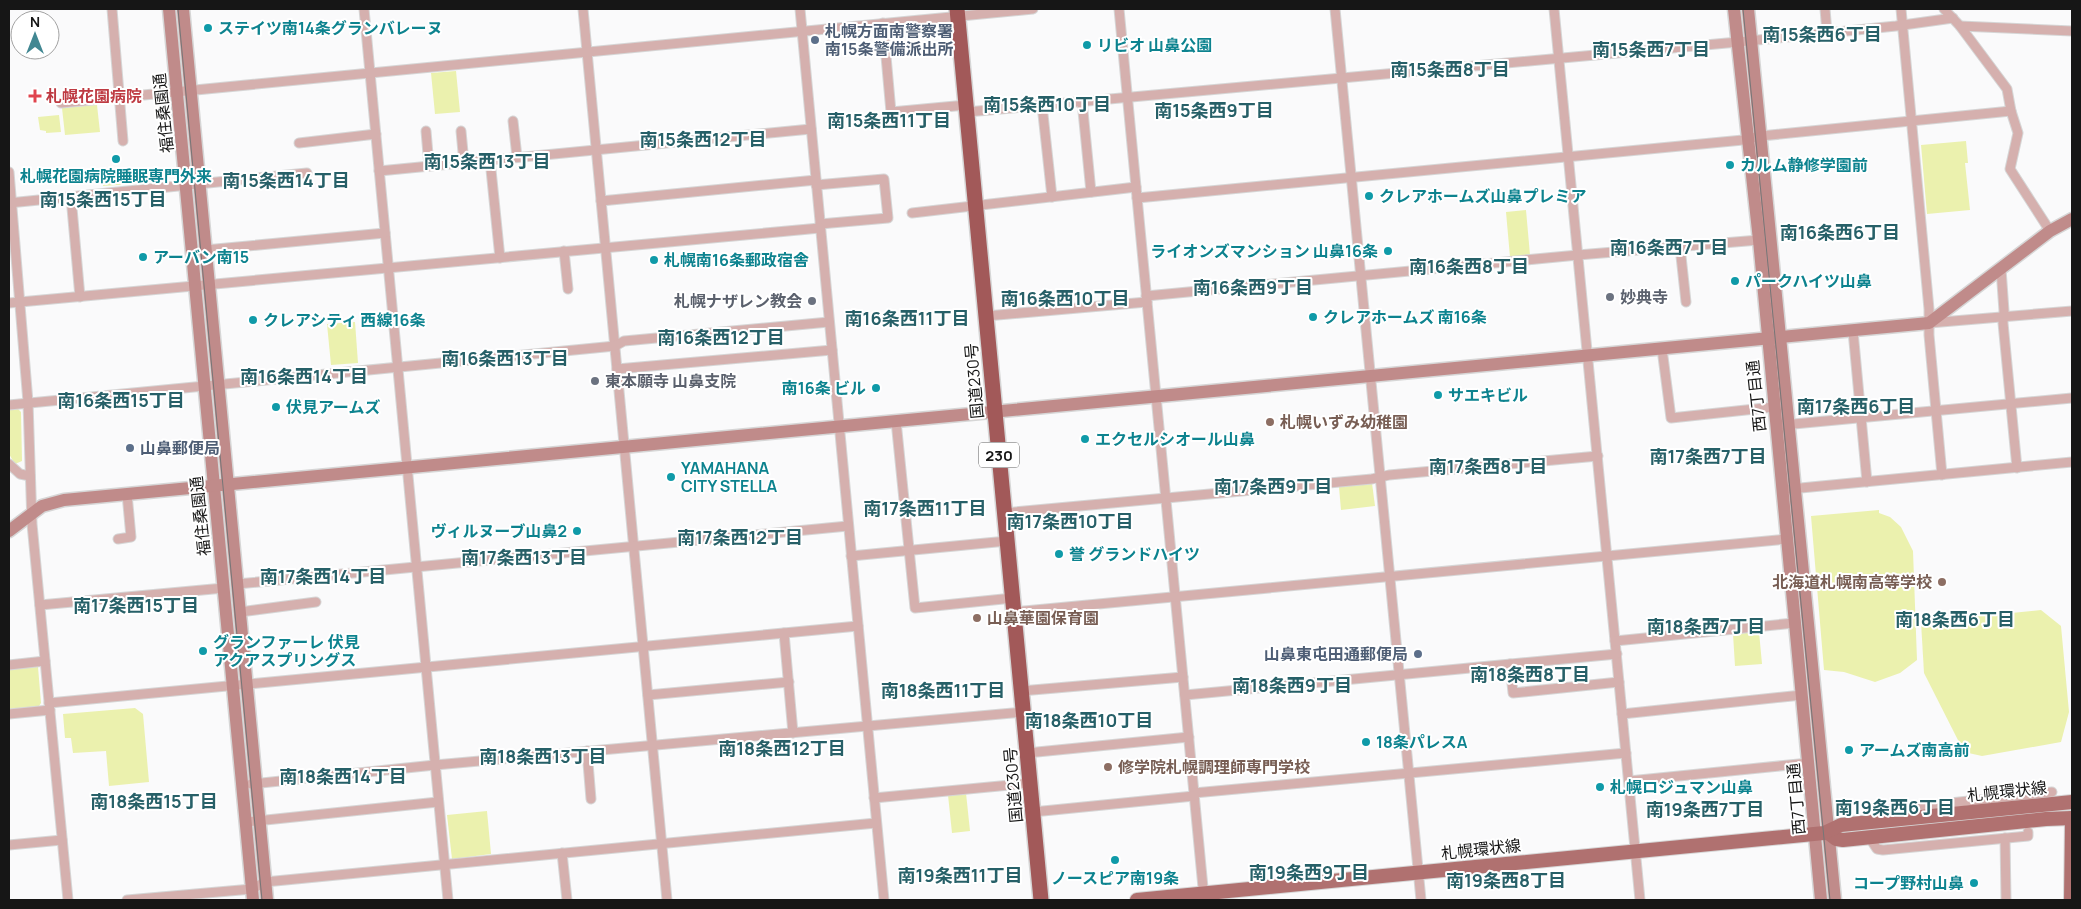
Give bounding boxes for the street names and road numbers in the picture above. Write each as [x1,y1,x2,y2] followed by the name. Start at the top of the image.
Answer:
[148,72,178,154] street label: 福住桑園通
[960,342,988,420] street label: 国道230号
[1741,359,1771,433] street label: 西7丁目通
[979,442,1019,468] road number: 230
[185,475,215,557] street label: 福住桑園通
[999,746,1027,824] street label: 国道230号
[1782,762,1810,836] street label: 西7丁目通
[1966,776,2048,806] street label: 札幌環状線
[1440,834,1522,864] street label: 札幌環状線

